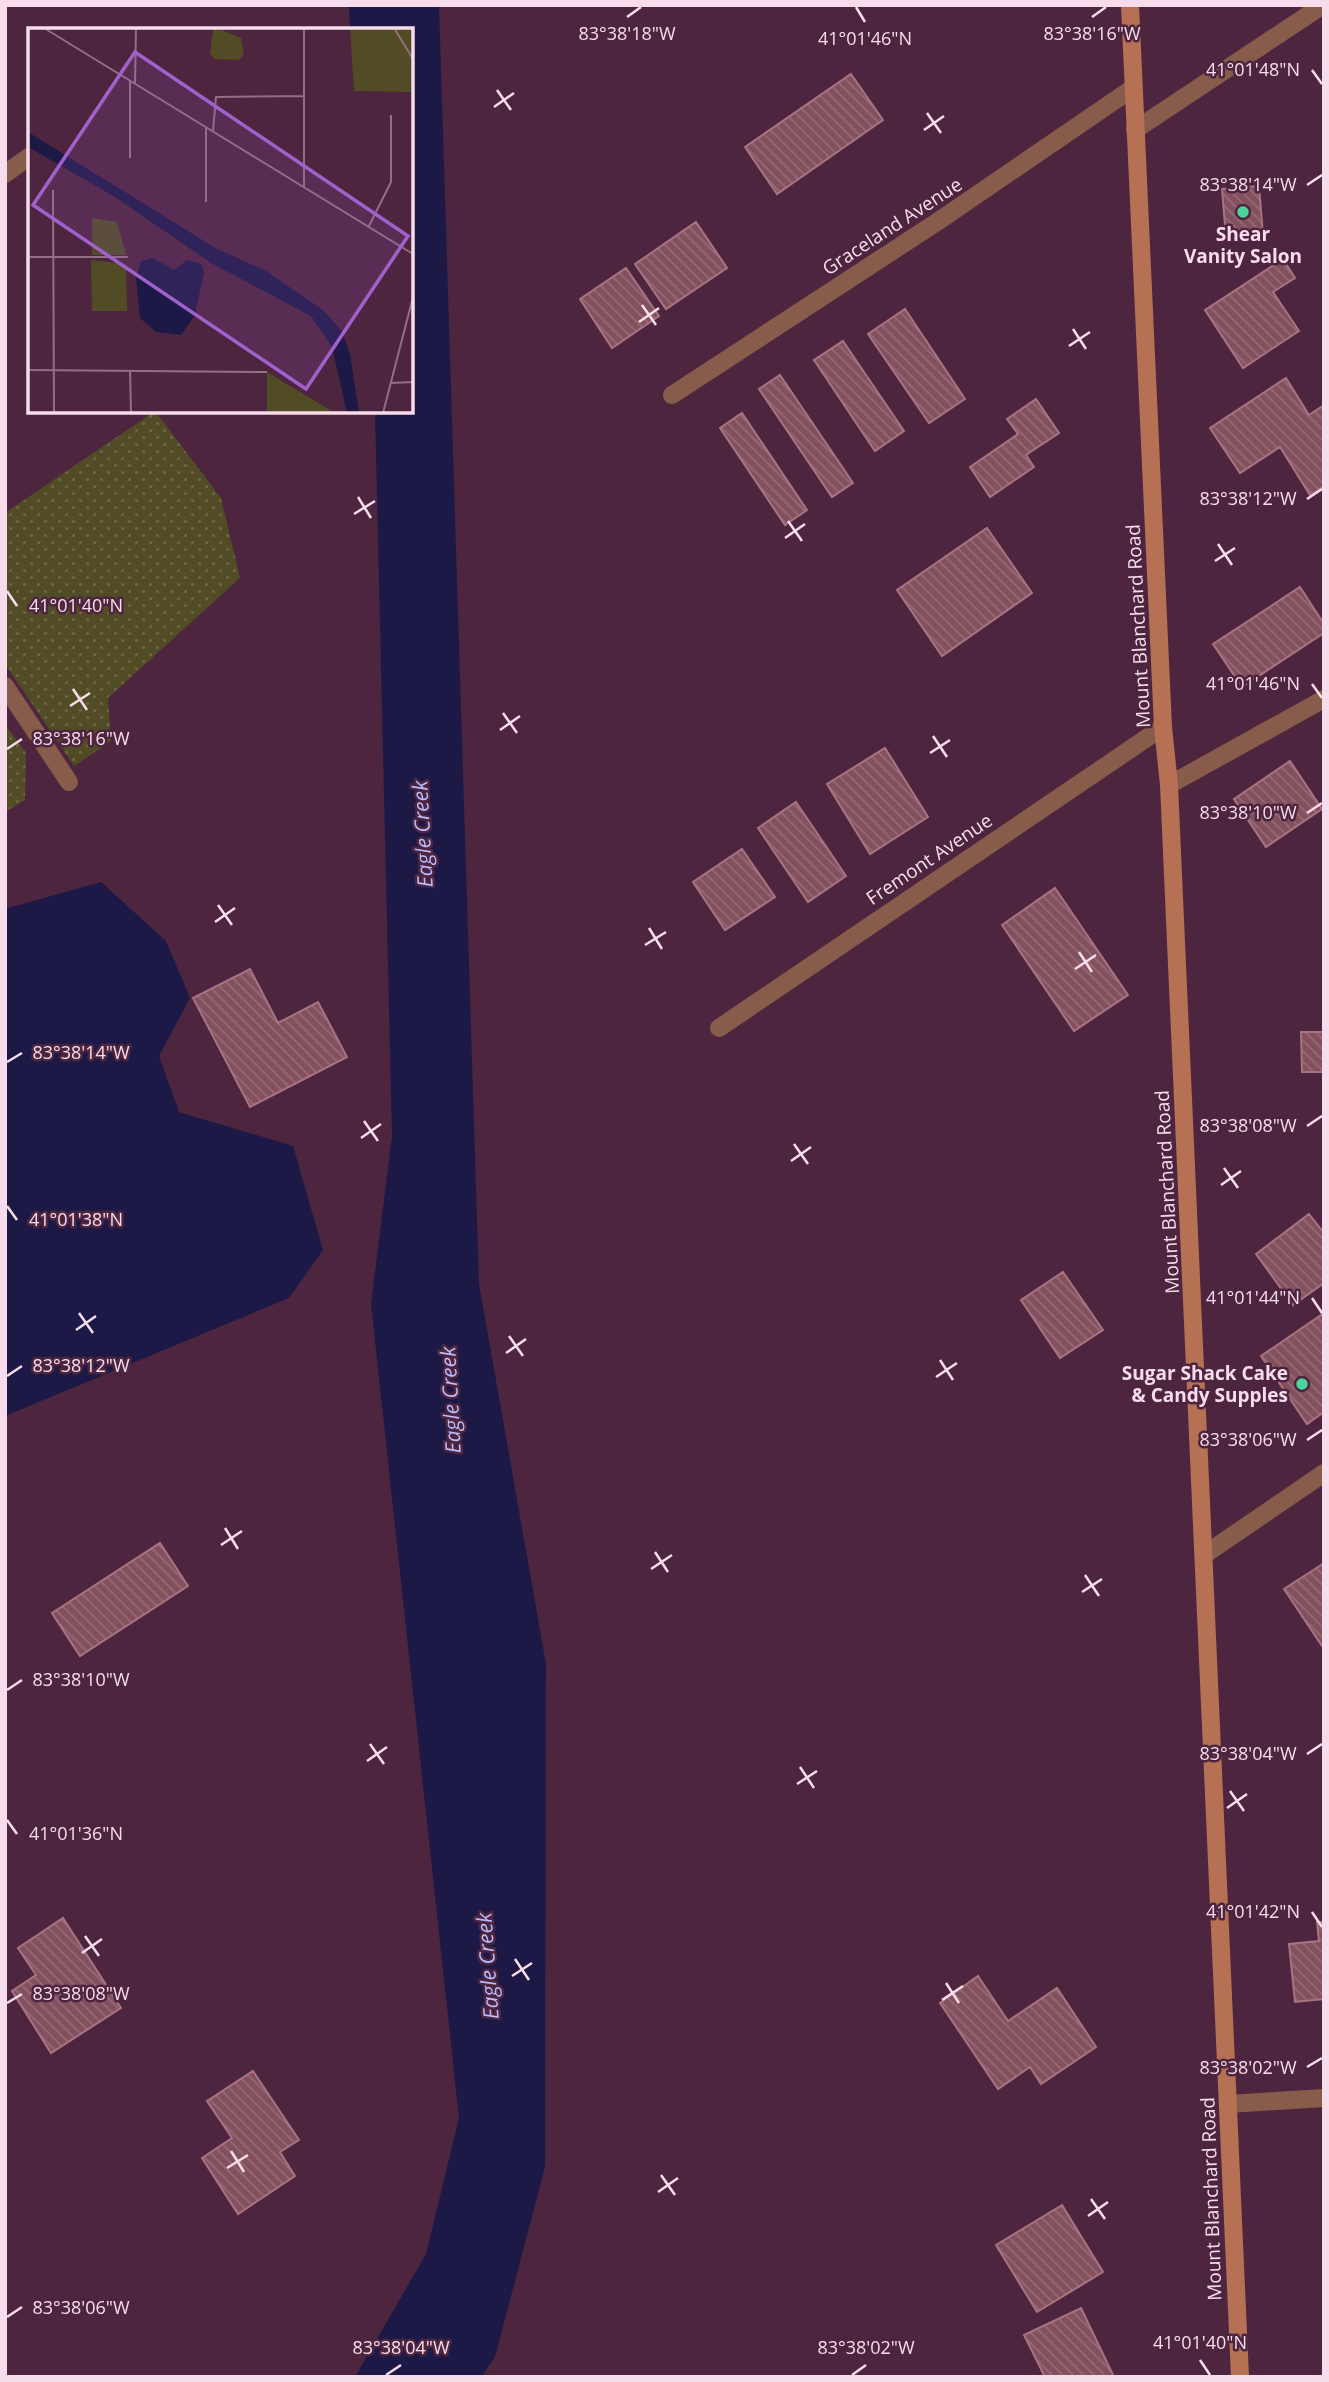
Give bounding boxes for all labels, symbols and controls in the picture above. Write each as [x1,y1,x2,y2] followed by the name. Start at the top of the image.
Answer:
[578,21,676,45] text: 83°38'18"W
[1043,21,1141,45] text: 83°38'16"W
[818,26,912,50] text: 41°01'46"N
[28,28,413,413] inset map
[1206,57,1300,81] text: 41°01'48"N
[817,171,967,281] street label: Graceland Avenue
[1199,172,1297,196] text: 83°38'14"W
[1235,204,1251,220] marker: Shear Vanity Salon
[1184,221,1302,269] place label: Shear Vanity Salon
[1199,486,1297,510] text: 83°38'12"W
[1120,524,1156,728] street label: Mount Blanchard Road
[29,593,123,617] text: 41°01'40"N
[1206,671,1300,695] text: 41°01'46"N
[32,726,130,750] text: 83°38'16"W
[405,779,439,888] water label: Eagle Creek
[1199,800,1297,824] text: 83°38'10"W
[861,807,997,911] street label: Fremont Avenue
[32,1040,130,1064] text: 83°38'14"W
[1149,1090,1185,1294] street label: Mount Blanchard Road
[1199,1113,1297,1137] text: 83°38'08"W
[29,1207,123,1231] text: 41°01'38"N
[1206,1285,1300,1309] text: 41°01'44"N
[433,1345,467,1454] water label: Eagle Creek
[32,1353,130,1377] text: 83°38'12"W
[1122,1360,1288,1408] place label: Sugar Shack Cake & Candy Supples
[1294,1376,1310,1392] marker: Sugar Shack Cake & Candy Supples
[1199,1427,1297,1451] text: 83°38'06"W
[32,1667,130,1691] text: 83°38'10"W
[1199,1741,1297,1765] text: 83°38'04"W
[29,1821,123,1845] text: 41°01'36"N
[1206,1899,1300,1923] text: 41°01'42"N
[469,1911,505,2020] water label: Eagle Creek
[32,1981,130,2005] text: 83°38'08"W
[1199,2055,1297,2079] text: 83°38'02"W
[1194,2097,1228,2301] street label: Mount Blanchard Road
[32,2295,130,2319] text: 83°38'06"W
[1153,2330,1247,2354] text: 41°01'40"N
[352,2335,450,2359] text: 83°38'04"W
[817,2335,915,2359] text: 83°38'02"W

